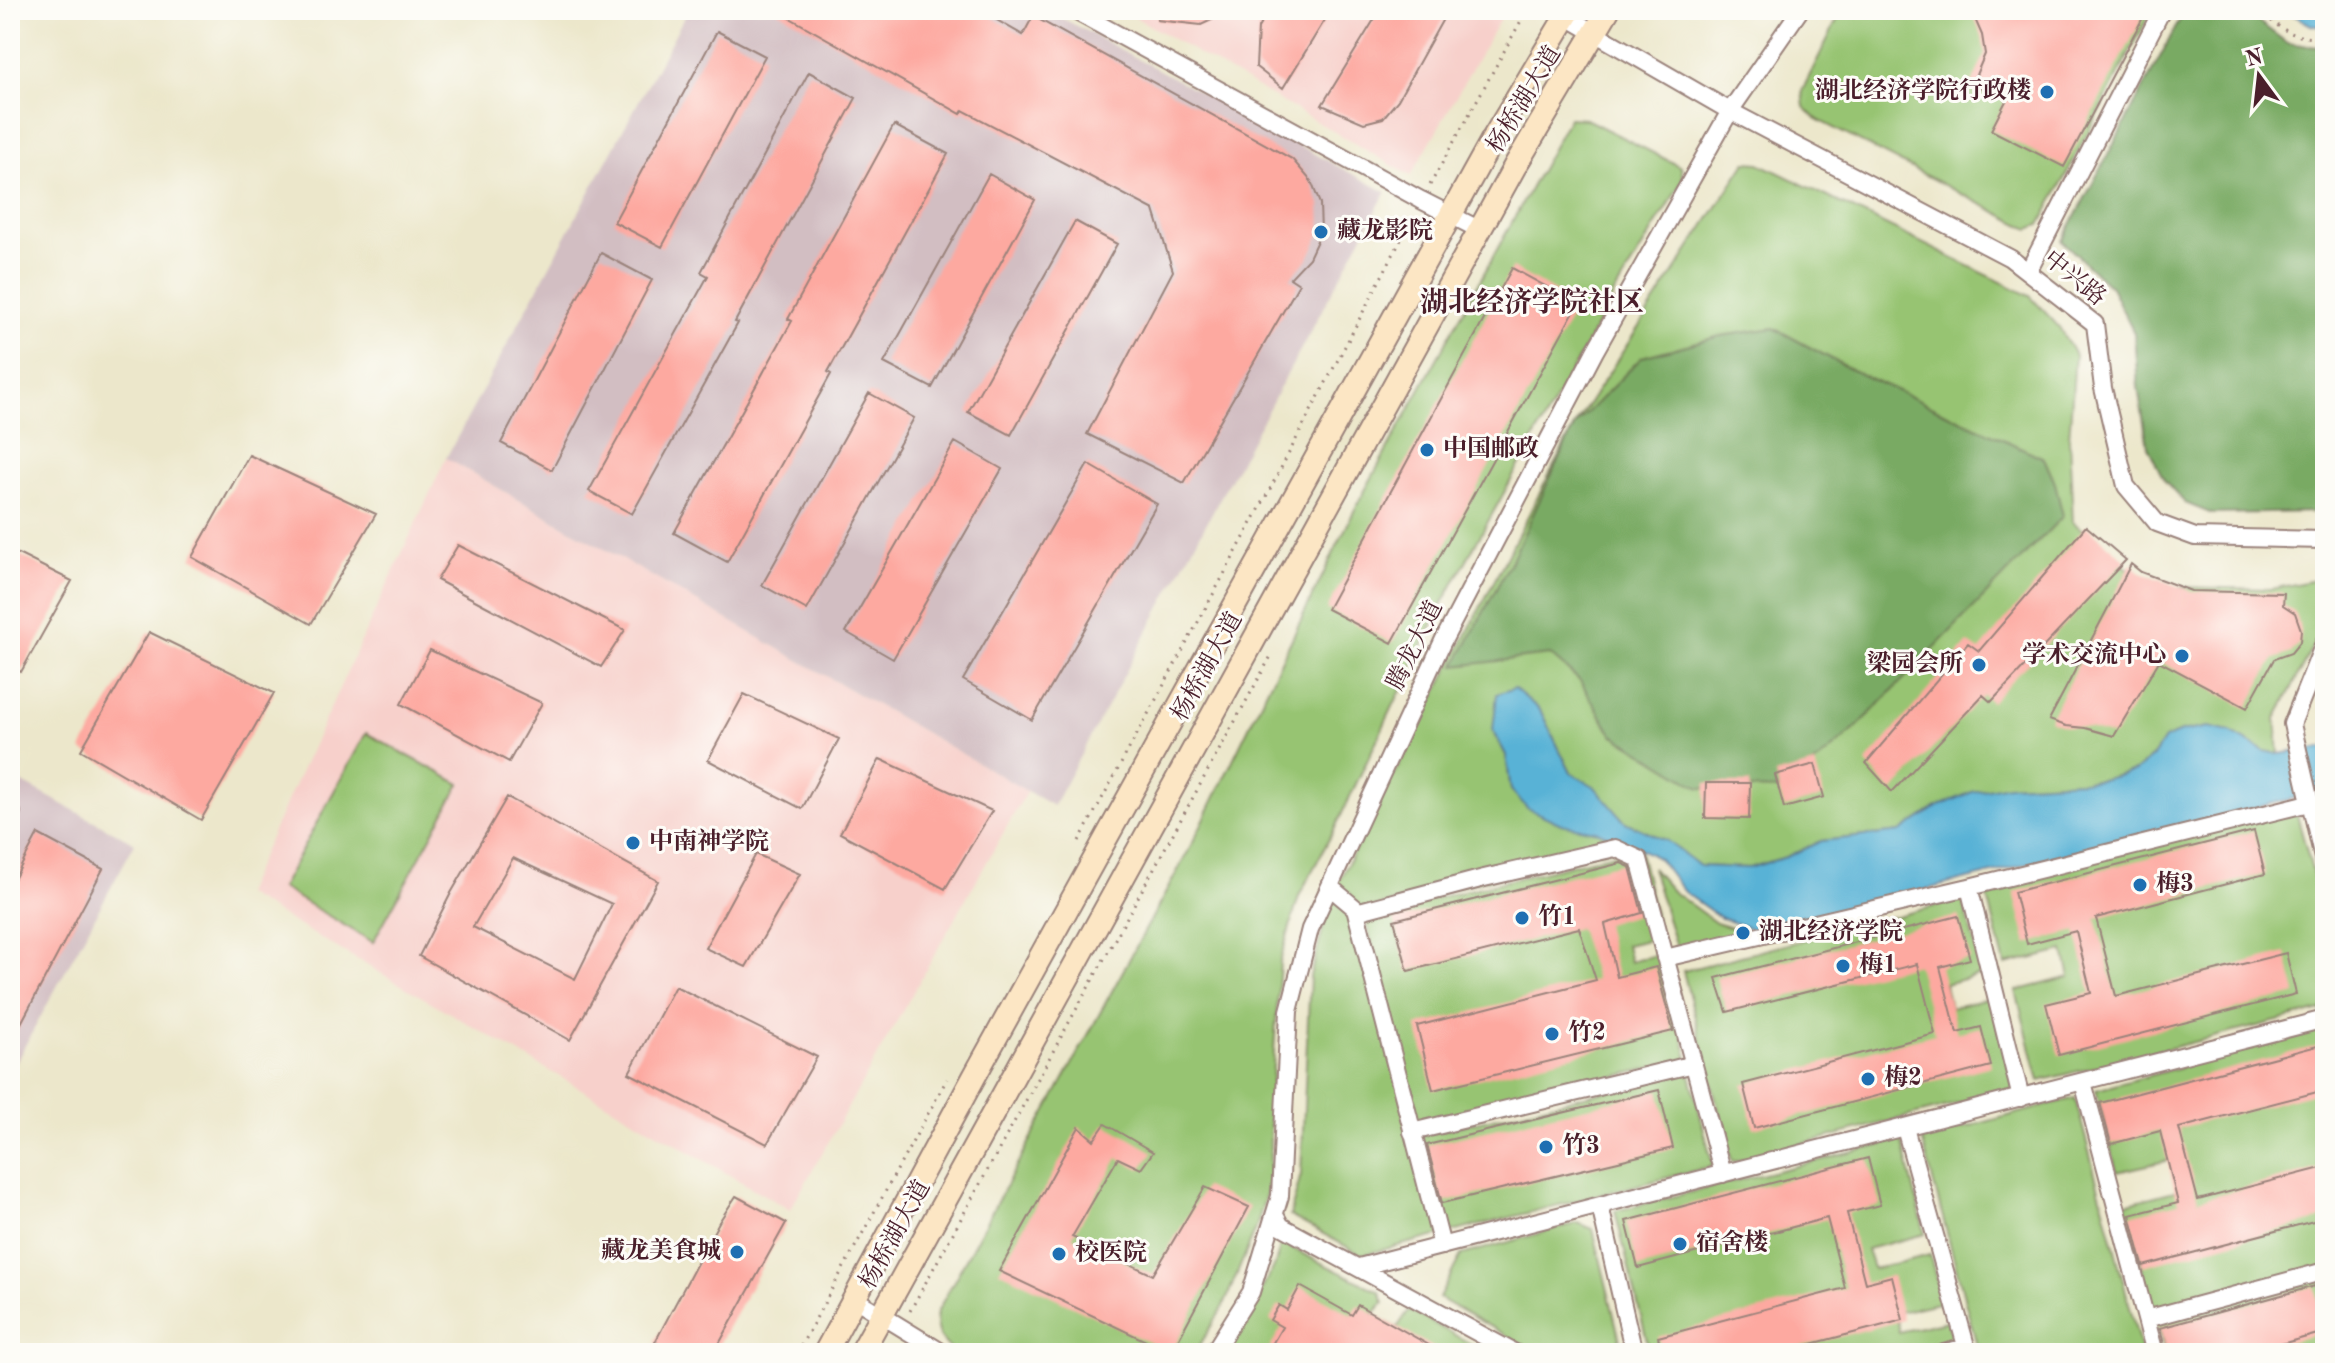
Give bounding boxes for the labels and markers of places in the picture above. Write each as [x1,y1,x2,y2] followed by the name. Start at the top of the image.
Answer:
[1815,77,2031,104] place label: 湖北经济学院行政楼
[2038,83,2056,101] marker: 湖北经济学院行政楼
[1337,217,1433,244] place label: 藏龙影院
[1312,223,1330,241] marker: 藏龙影院
[1443,435,1539,462] place label: 中国邮政
[1418,441,1436,459] marker: 中国邮政
[2022,641,2166,668] place label: 学术交流中心
[2173,647,2191,665] marker: 学术交流中心
[1867,650,1963,677] place label: 梁园会所
[1970,656,1988,674] marker: 梁园会所
[649,828,769,855] place label: 中南神学院
[624,834,642,852] marker: 中南神学院
[2156,870,2194,897] place label: 梅3
[2131,876,2149,894] marker: 梅3
[1538,903,1576,930] place label: 竹1
[1513,909,1531,927] marker: 竹1
[1759,918,1903,945] place label: 湖北经济学院
[1734,924,1752,942] marker: 湖北经济学院
[1859,951,1897,978] place label: 梅1
[1834,957,1852,975] marker: 梅1
[1568,1019,1606,1046] place label: 竹2
[1543,1025,1561,1043] marker: 竹2
[1884,1064,1922,1091] place label: 梅2
[1859,1070,1877,1088] marker: 梅2
[1562,1132,1600,1159] place label: 竹3
[1537,1138,1555,1156] marker: 竹3
[1696,1229,1768,1256] place label: 宿舍楼
[1671,1235,1689,1253] marker: 宿舍楼
[601,1237,721,1264] place label: 藏龙美食城
[1075,1239,1147,1266] place label: 校医院
[728,1243,746,1261] marker: 藏龙美食城
[1050,1245,1068,1263] marker: 校医院

